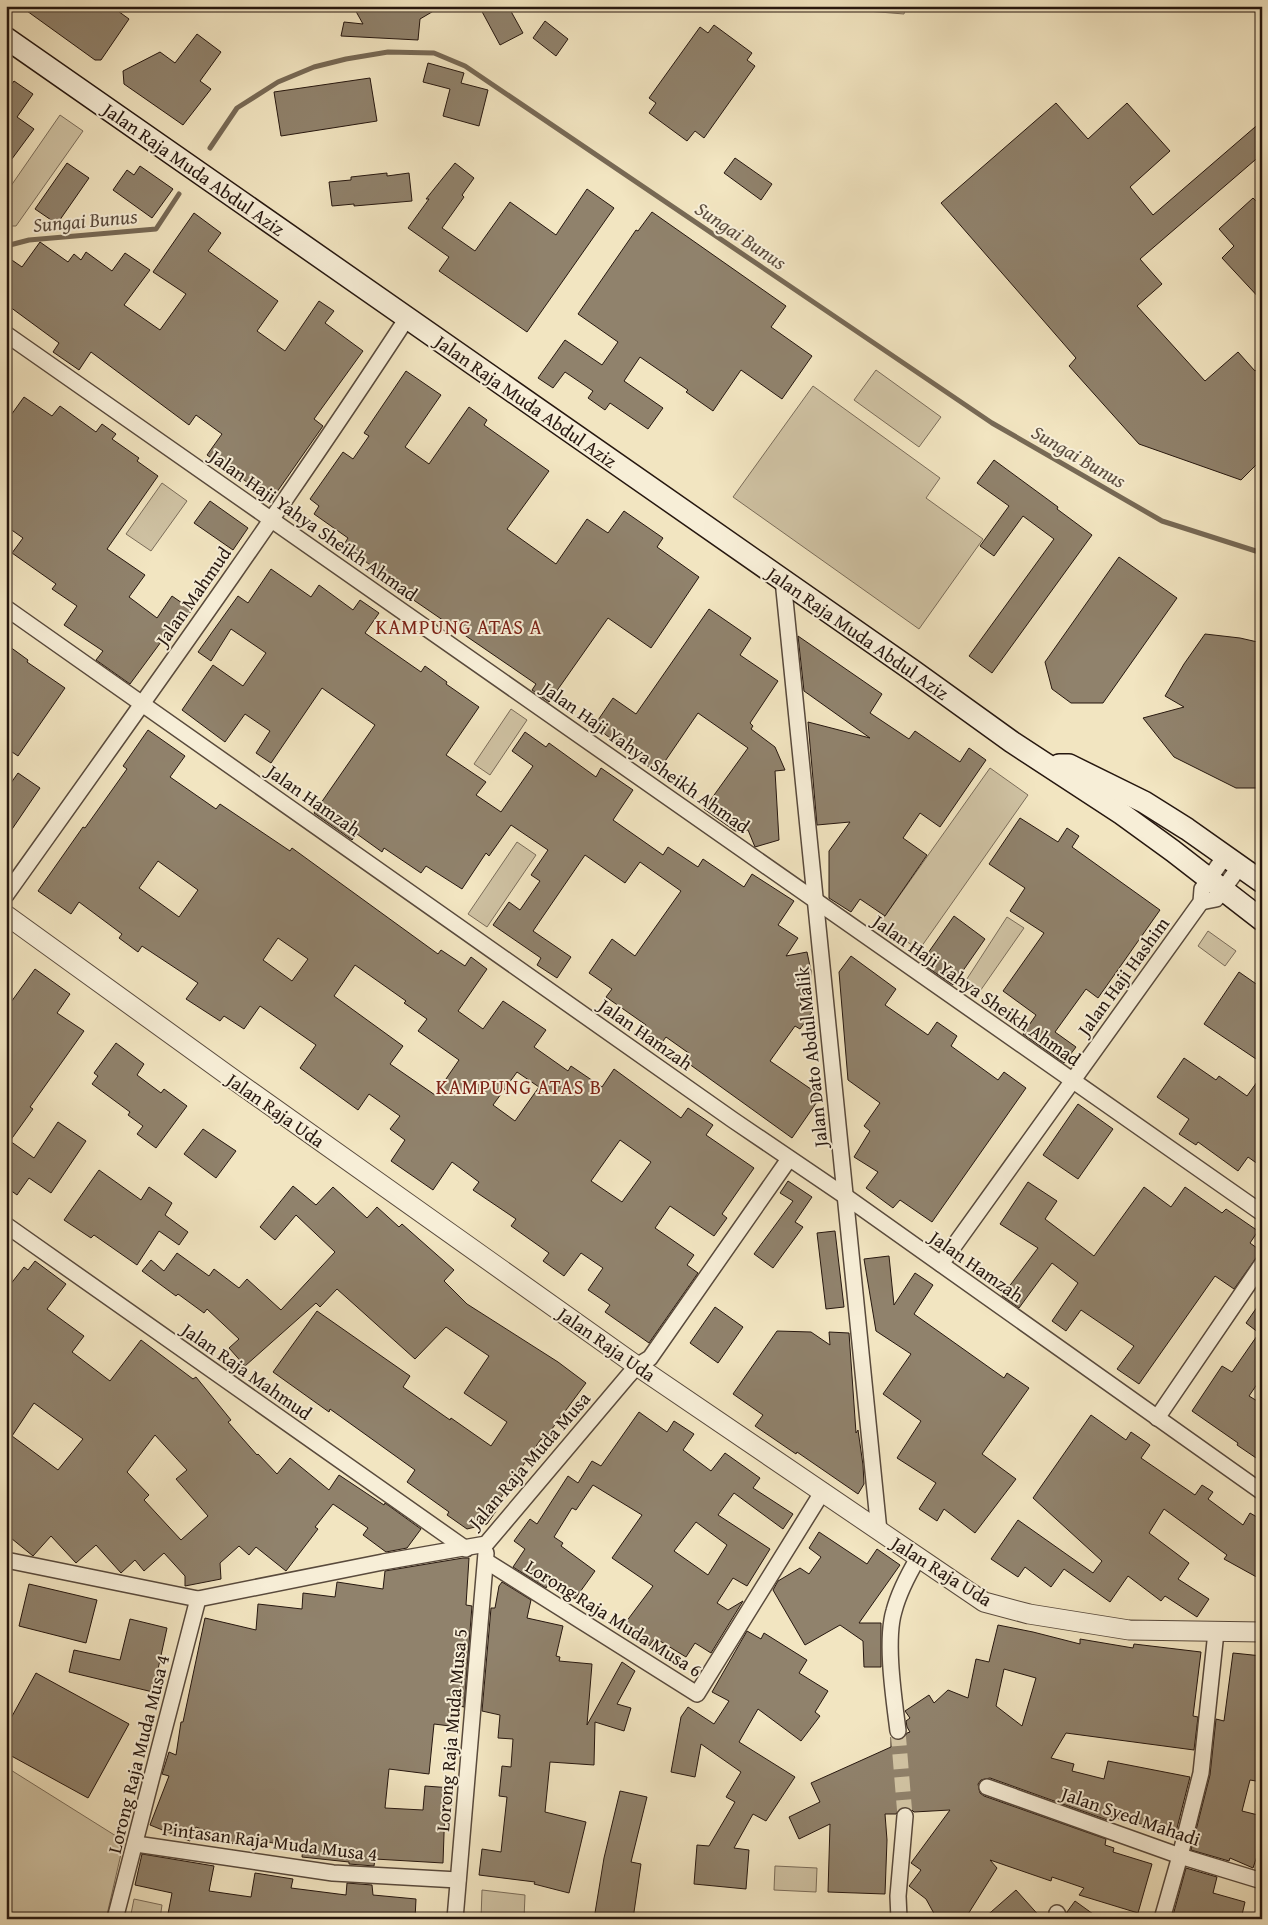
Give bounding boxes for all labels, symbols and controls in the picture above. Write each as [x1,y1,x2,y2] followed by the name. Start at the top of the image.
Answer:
[96,94,291,242] street label: Jalan Raja Muda Abdul Aziz
[689,194,793,277] water label: Sungai Bunus
[32,201,139,239] water label: Sungai Bunus
[428,326,623,474] street label: Jalan Raja Muda Abdul Aziz
[1026,417,1132,495] water label: Sungai Bunus
[203,441,424,608] street label: Jalan Haji Yahya Sheikh Ahmad
[147,540,238,653] street label: Jalan Mahmud
[760,558,955,706] street label: Jalan Raja Muda Abdul Aziz
[375,612,543,641] district label: KAMPUNG ATAS A
[535,673,756,840] street label: Jalan Haji Yahya Sheikh Ahmad
[260,756,367,843] street label: Jalan Hamzah
[866,906,1087,1073] street label: Jalan Haji Yahya Sheikh Ahmad
[1069,910,1176,1043] street label: Jalan Haji Hashim
[788,965,835,1151] street label: Jalan Dato Abdul Malik
[592,990,699,1077] street label: Jalan Hamzah
[220,1065,331,1154] street label: Jalan Raja Uda
[436,1072,602,1101] district label: KAMPUNG ATAS B
[923,1222,1030,1309] street label: Jalan Hamzah
[551,1299,662,1388] street label: Jalan Raja Uda
[174,1314,319,1427] street label: Jalan Raja Mahmud
[460,1385,597,1536] street label: Jalan Raja Muda Musa
[885,1528,998,1613] street label: Jalan Raja Uda
[520,1552,708,1684] street label: Lorong Raja Muda Musa 6
[428,1627,474,1833] street label: Lorong Raja Muda Musa 5
[100,1652,176,1856] street label: Lorong Raja Muda Musa 4
[1056,1778,1204,1853] street label: Jalan Syed Mahadi
[161,1814,379,1868] street label: Pintasan Raja Muda Musa 4

